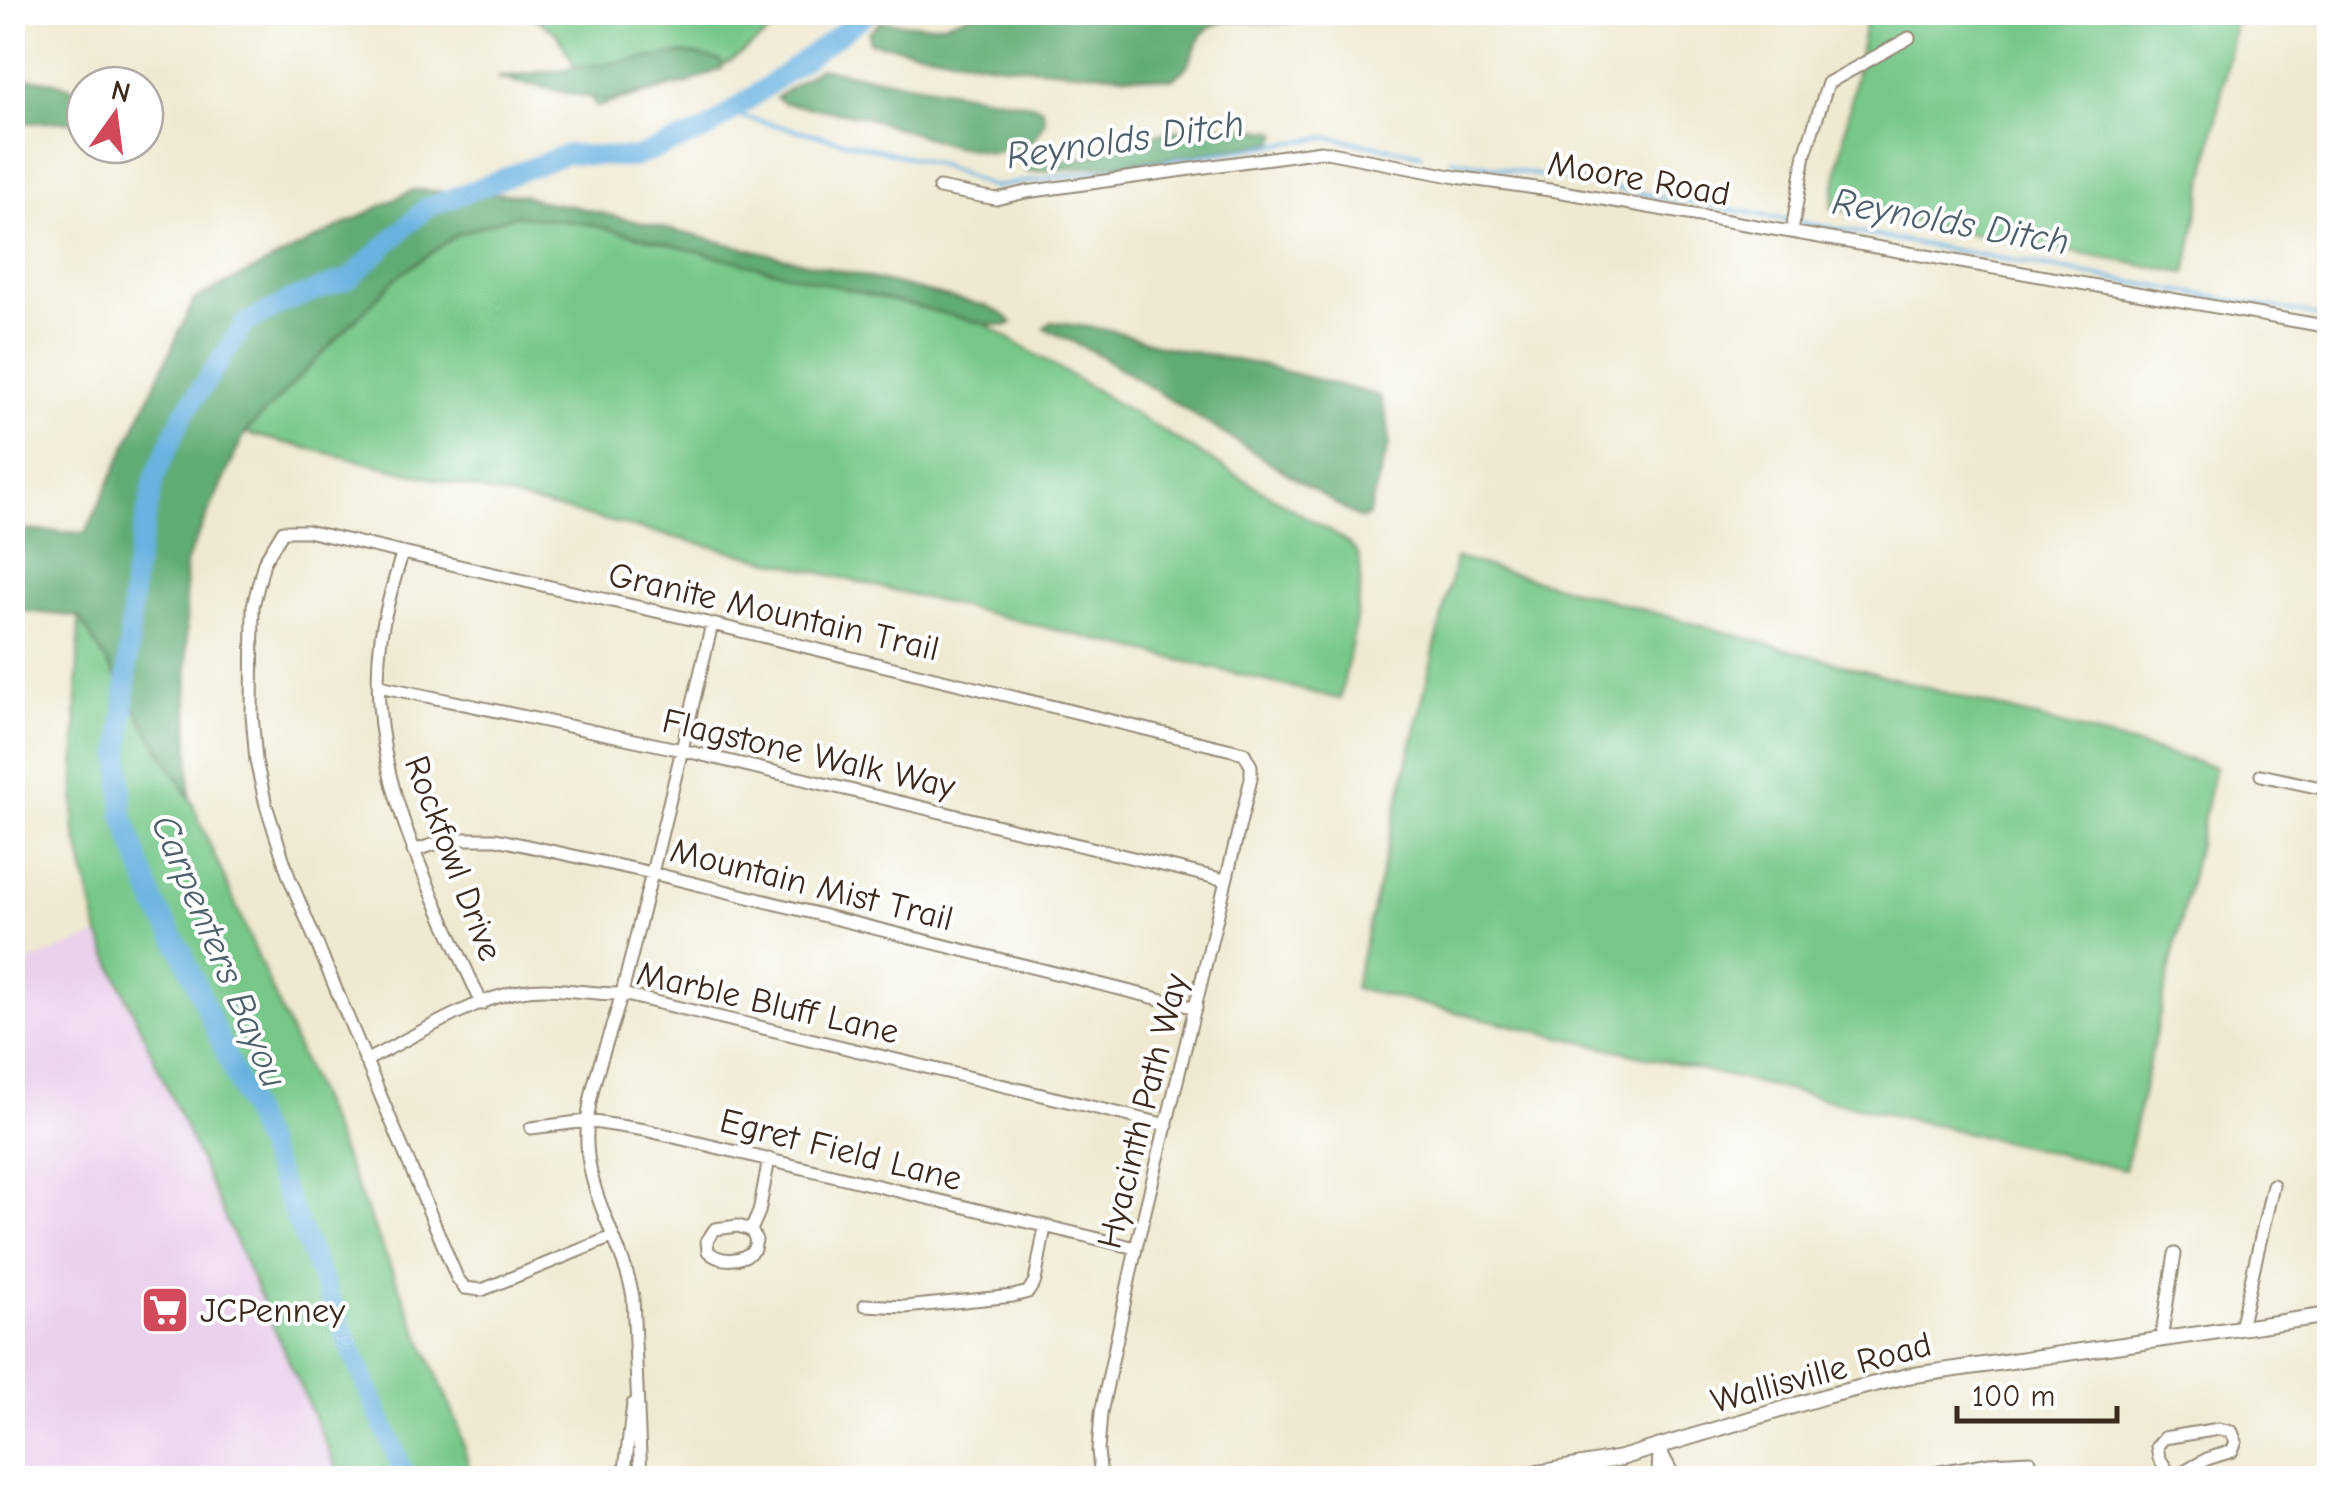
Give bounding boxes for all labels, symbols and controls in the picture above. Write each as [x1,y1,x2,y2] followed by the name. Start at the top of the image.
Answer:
[65,65,165,165] north arrow
[108,74,134,109] text: N
[1004,102,1247,178] water label: Reynolds Ditch
[1545,142,1733,215] street label: Moore Road
[1829,180,2073,264] water label: Reynolds Ditch
[605,553,943,669] street label: Granite Mountain Trail
[659,700,960,807] street label: Flagstone Walk Way
[396,750,511,966] street label: Rockfowl Drive
[142,808,296,1094] water label: Carpenters Bayou
[666,830,957,939] street label: Mountain Mist Trail
[633,952,903,1053] street label: Marble Bluff Lane
[1089,969,1197,1253] street label: Hyacinth Path Way
[716,1100,966,1199] street label: Egret Field Lane
[139,1284,191,1336] supermarket icon: JCPenney
[200,1290,345,1331] place label: JCPenney
[1706,1323,1936,1422] street label: Wallisville Road
[1957,1361,2117,1423] scale bar
[1972,1379,2055,1414] text: 100 m

